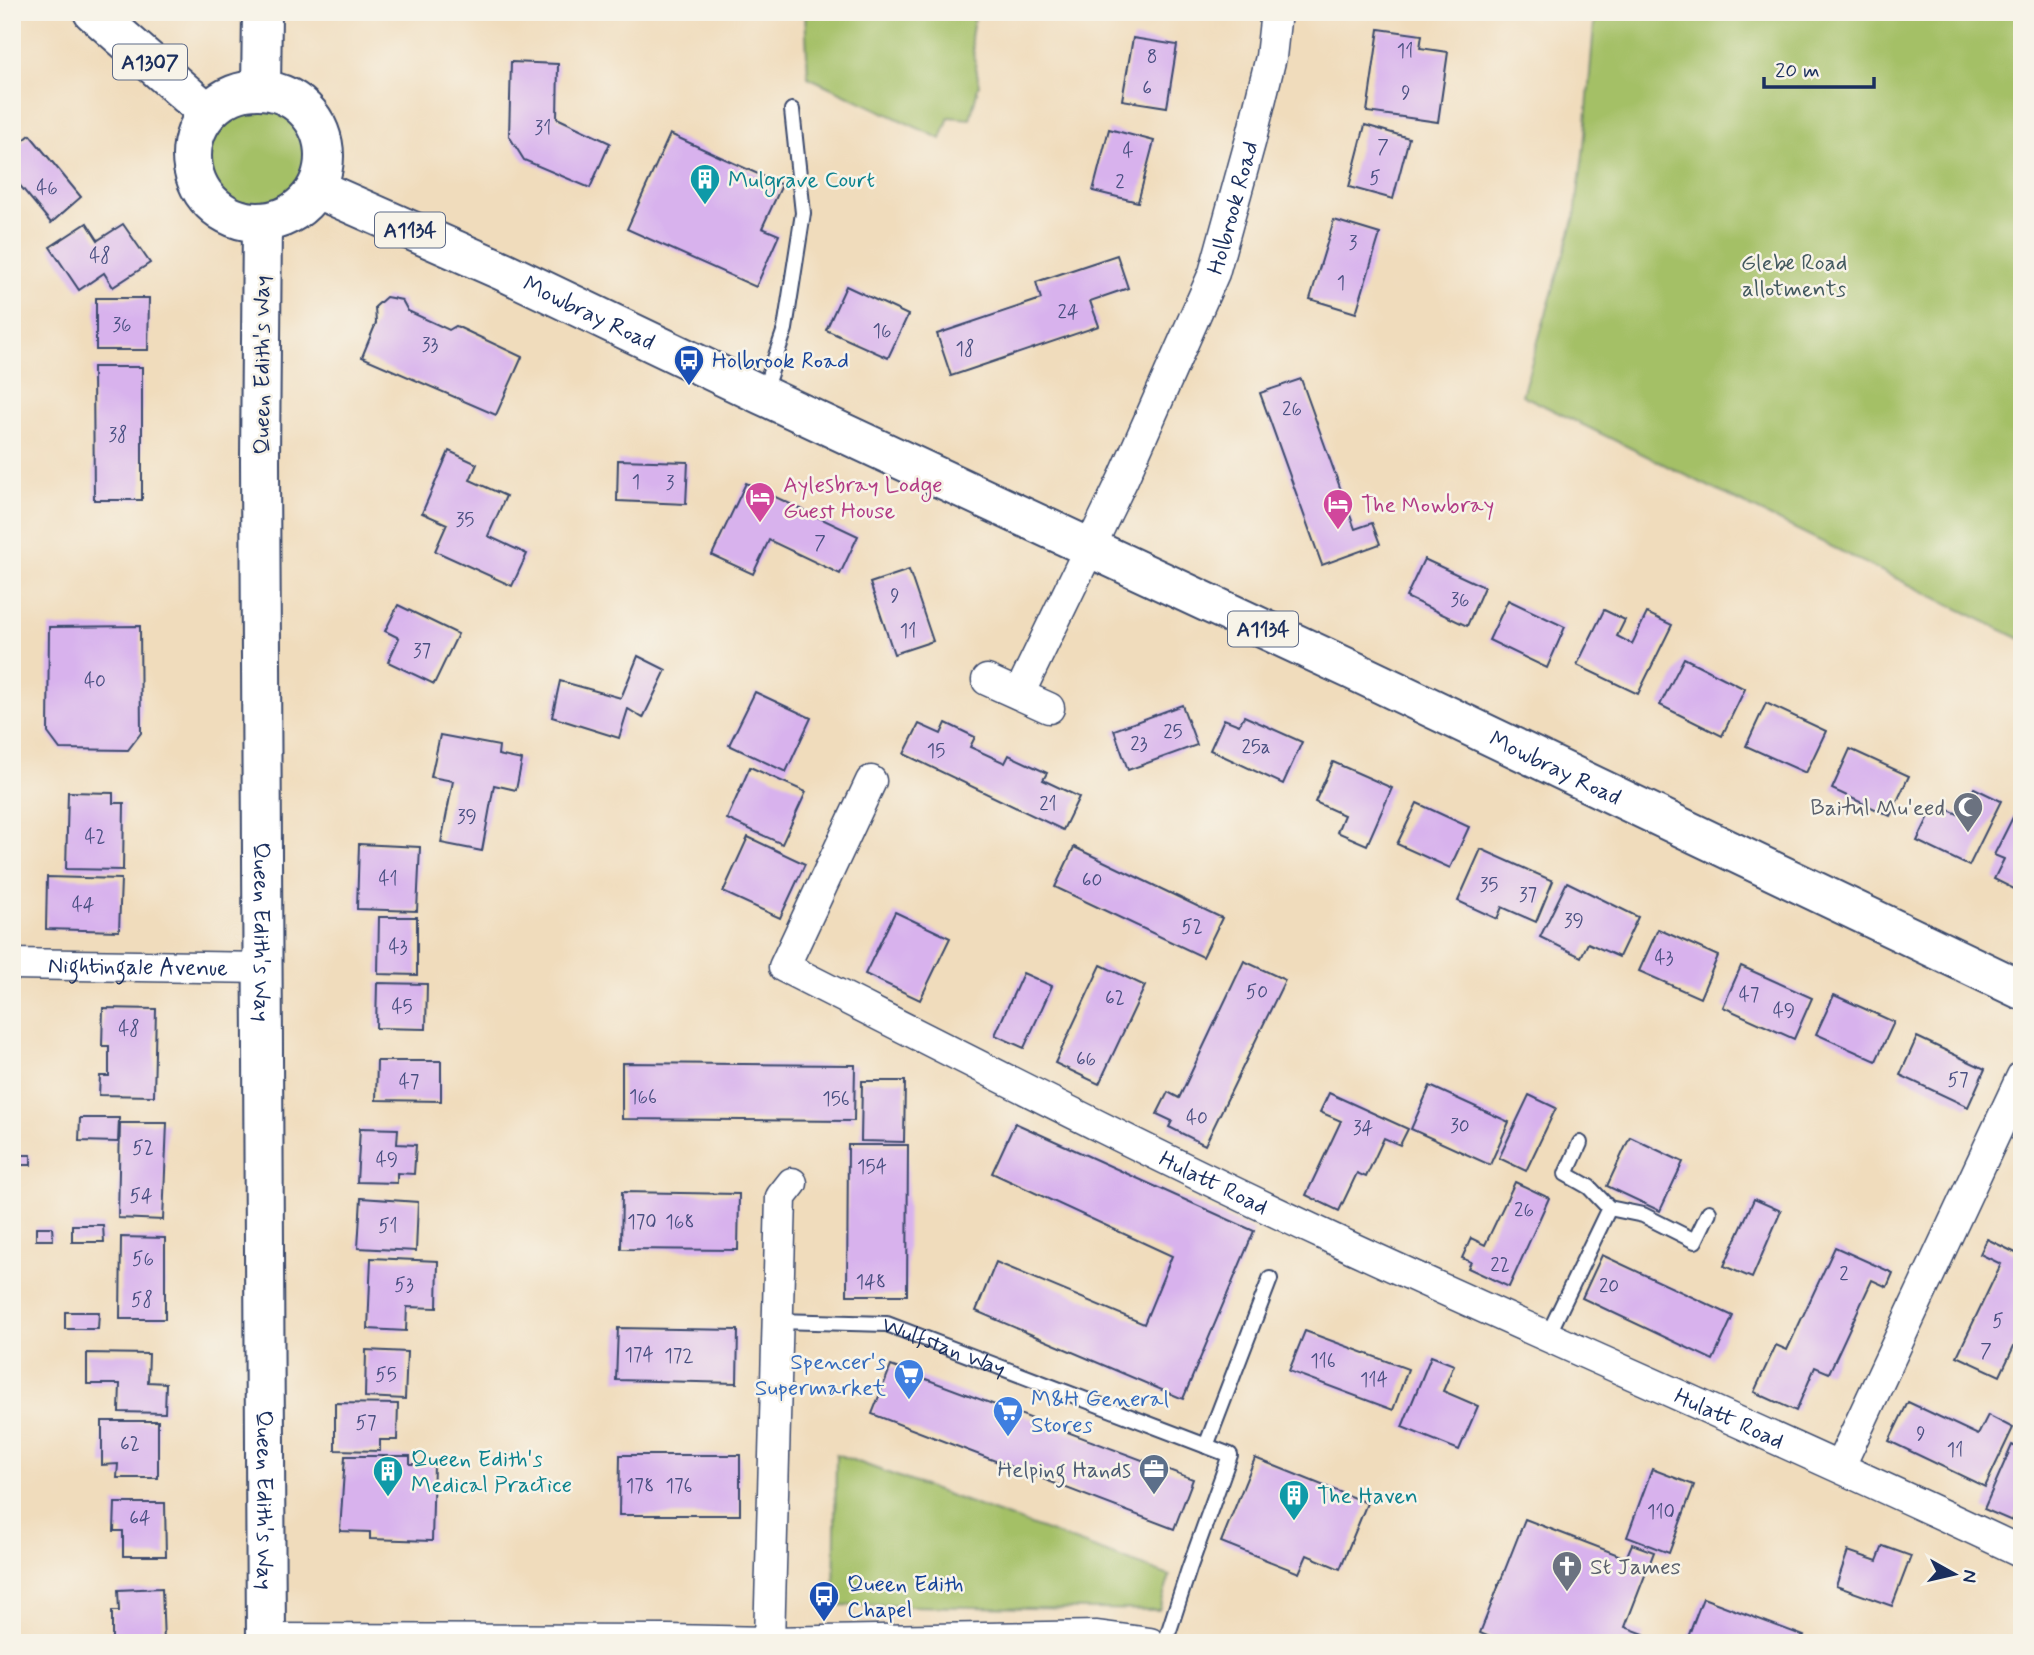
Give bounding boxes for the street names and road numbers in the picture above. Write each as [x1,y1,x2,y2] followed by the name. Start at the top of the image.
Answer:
[113,44,187,80] road number: A1307
[1201,138,1267,278] street label: Holbrook Road
[375,212,445,247] road number: A1134
[518,270,659,358] street label: Mowbray Road
[248,275,278,455] street label: Queen Edith's Way
[1228,612,1298,646] road number: A1134
[1484,725,1626,813] street label: Mowbray Road
[245,842,276,1022] street label: Queen Edith's Way
[48,952,228,985] street label: Nightingale Avenue
[1154,1145,1272,1223] street label: Hulatt Road
[877,1310,1010,1385] street label: Wulfstan Way
[1669,1382,1788,1457] street label: Hulatt Road
[248,1410,279,1590] street label: Queen Edith's Way

